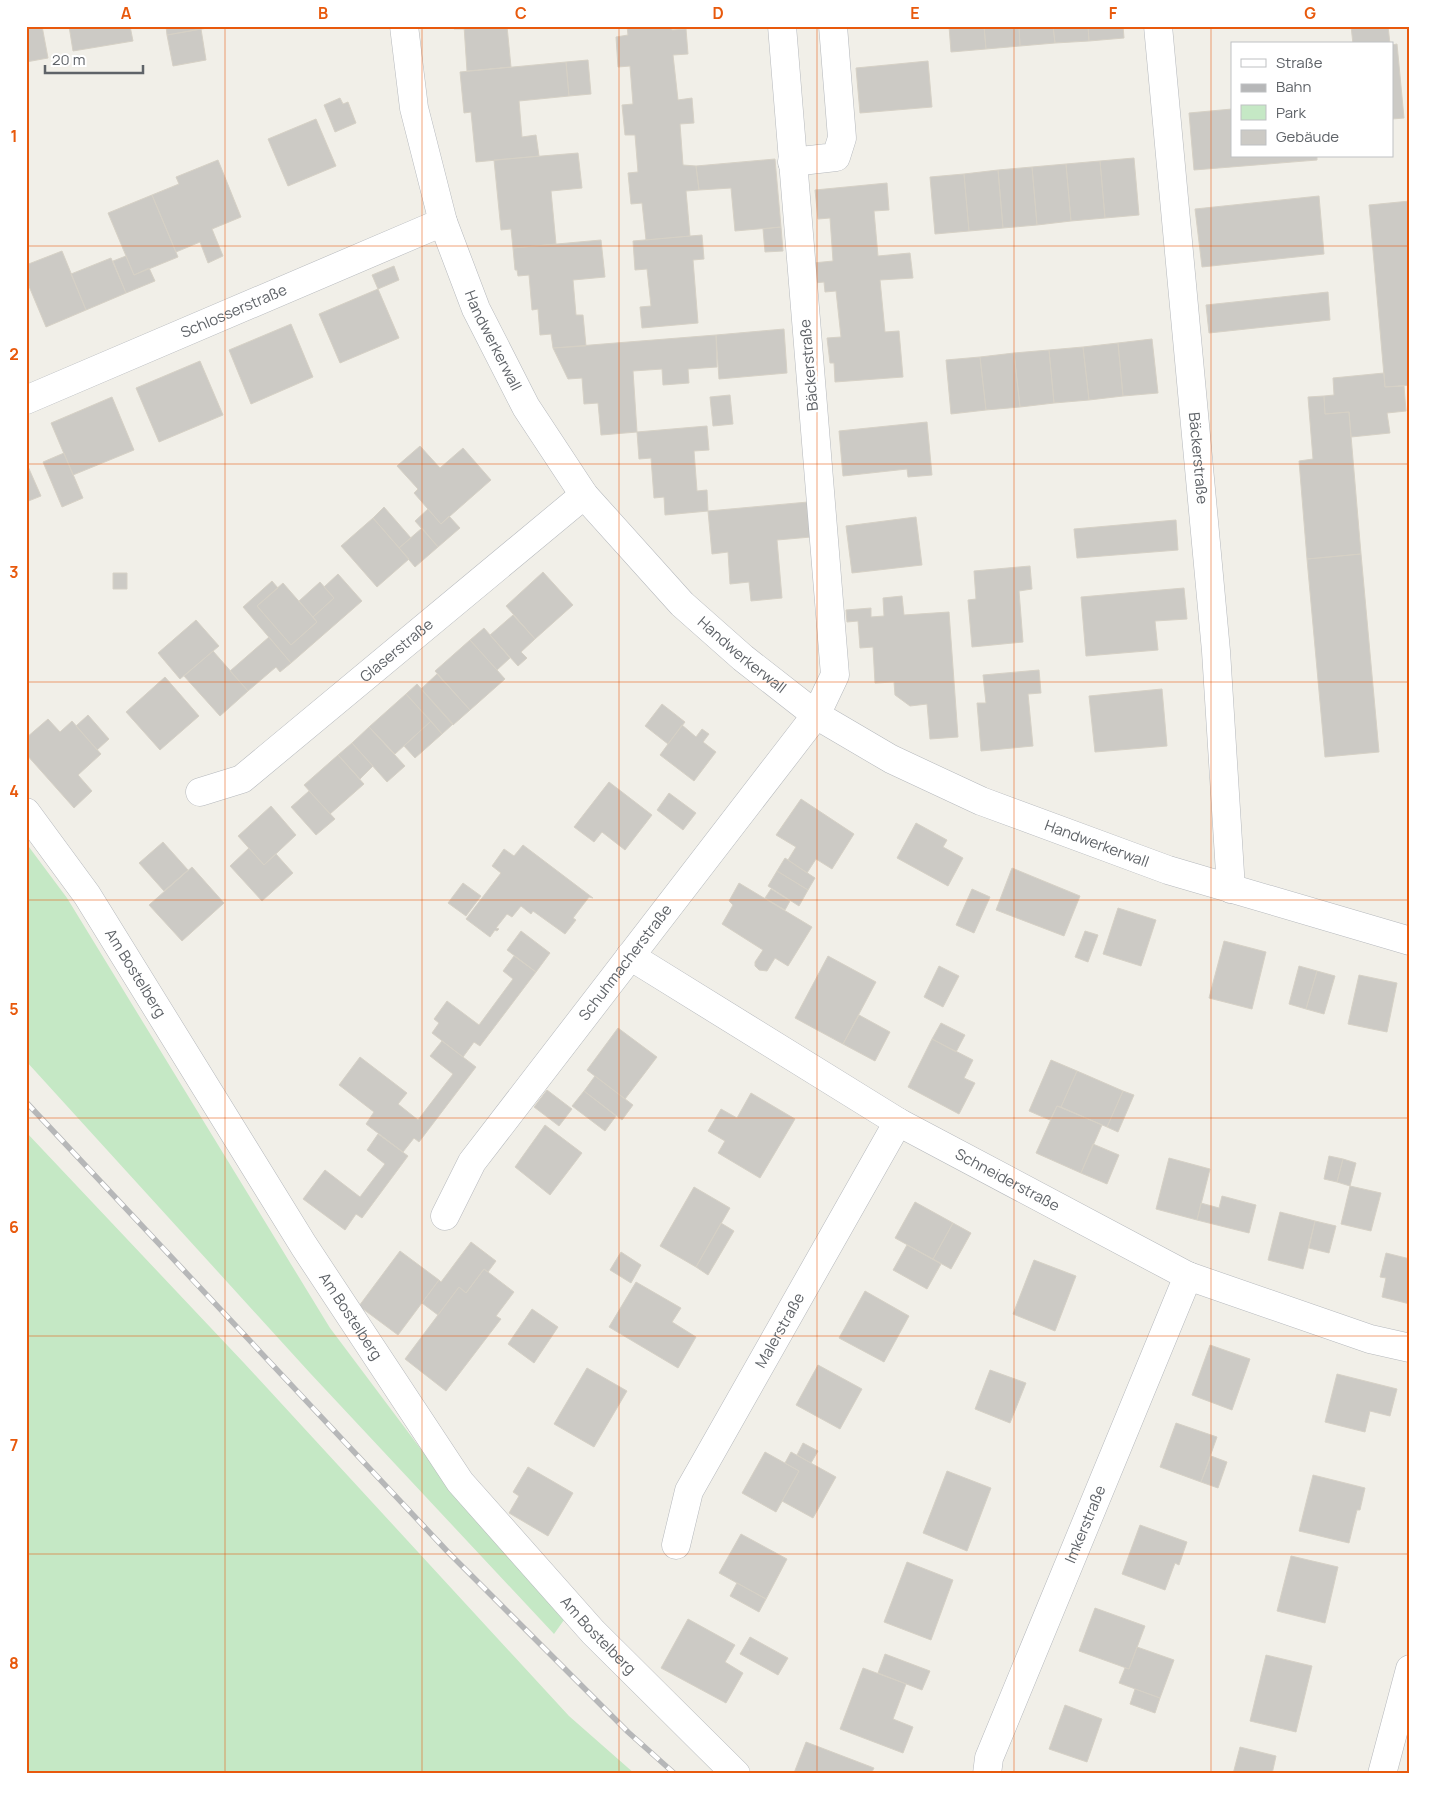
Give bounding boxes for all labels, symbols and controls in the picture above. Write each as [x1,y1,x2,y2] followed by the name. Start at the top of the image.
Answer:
[121,2,132,24] text: A
[318,2,328,24] text: B
[515,2,527,24] text: C
[712,2,724,24] text: D
[910,2,920,24] text: E
[1109,2,1118,24] text: F
[1304,2,1316,24] text: G
[45,42,142,74] scale bar
[1231,42,1394,158] legend
[52,49,85,70] text: 20 m
[1276,52,1323,73] text: Straße
[1276,76,1311,97] text: Bahn
[1276,102,1306,123] text: Park
[10,125,18,147] text: 1
[1276,126,1339,147] text: Gebäude
[177,279,290,343] street label: Schlosserstraße
[460,287,527,394] street label: Handwerkerwall
[794,318,823,412] street label: Bäckerstraße
[9,343,19,365] text: 2
[1184,411,1213,505] street label: Bäckerstraße
[9,561,19,583] text: 3
[693,612,791,698] street label: Handwerkerwall
[355,613,438,687] street label: Glaserstraße
[9,780,19,802] text: 4
[1042,814,1152,872] street label: Handwerkerwall
[574,900,677,1025] street label: Schuhmacherstraße
[100,925,171,1021] street label: Am Bostelberg
[9,998,19,1020] text: 5
[952,1143,1064,1216] street label: Schneiderstraße
[9,1216,19,1238] text: 6
[314,1268,387,1364] street label: Am Bostelberg
[750,1289,809,1372] street label: Malerstraße
[10,1434,18,1456] text: 7
[1060,1482,1111,1566] street label: Imkerstraße
[556,1591,641,1679] street label: Am Bostelberg
[9,1652,19,1674] text: 8

